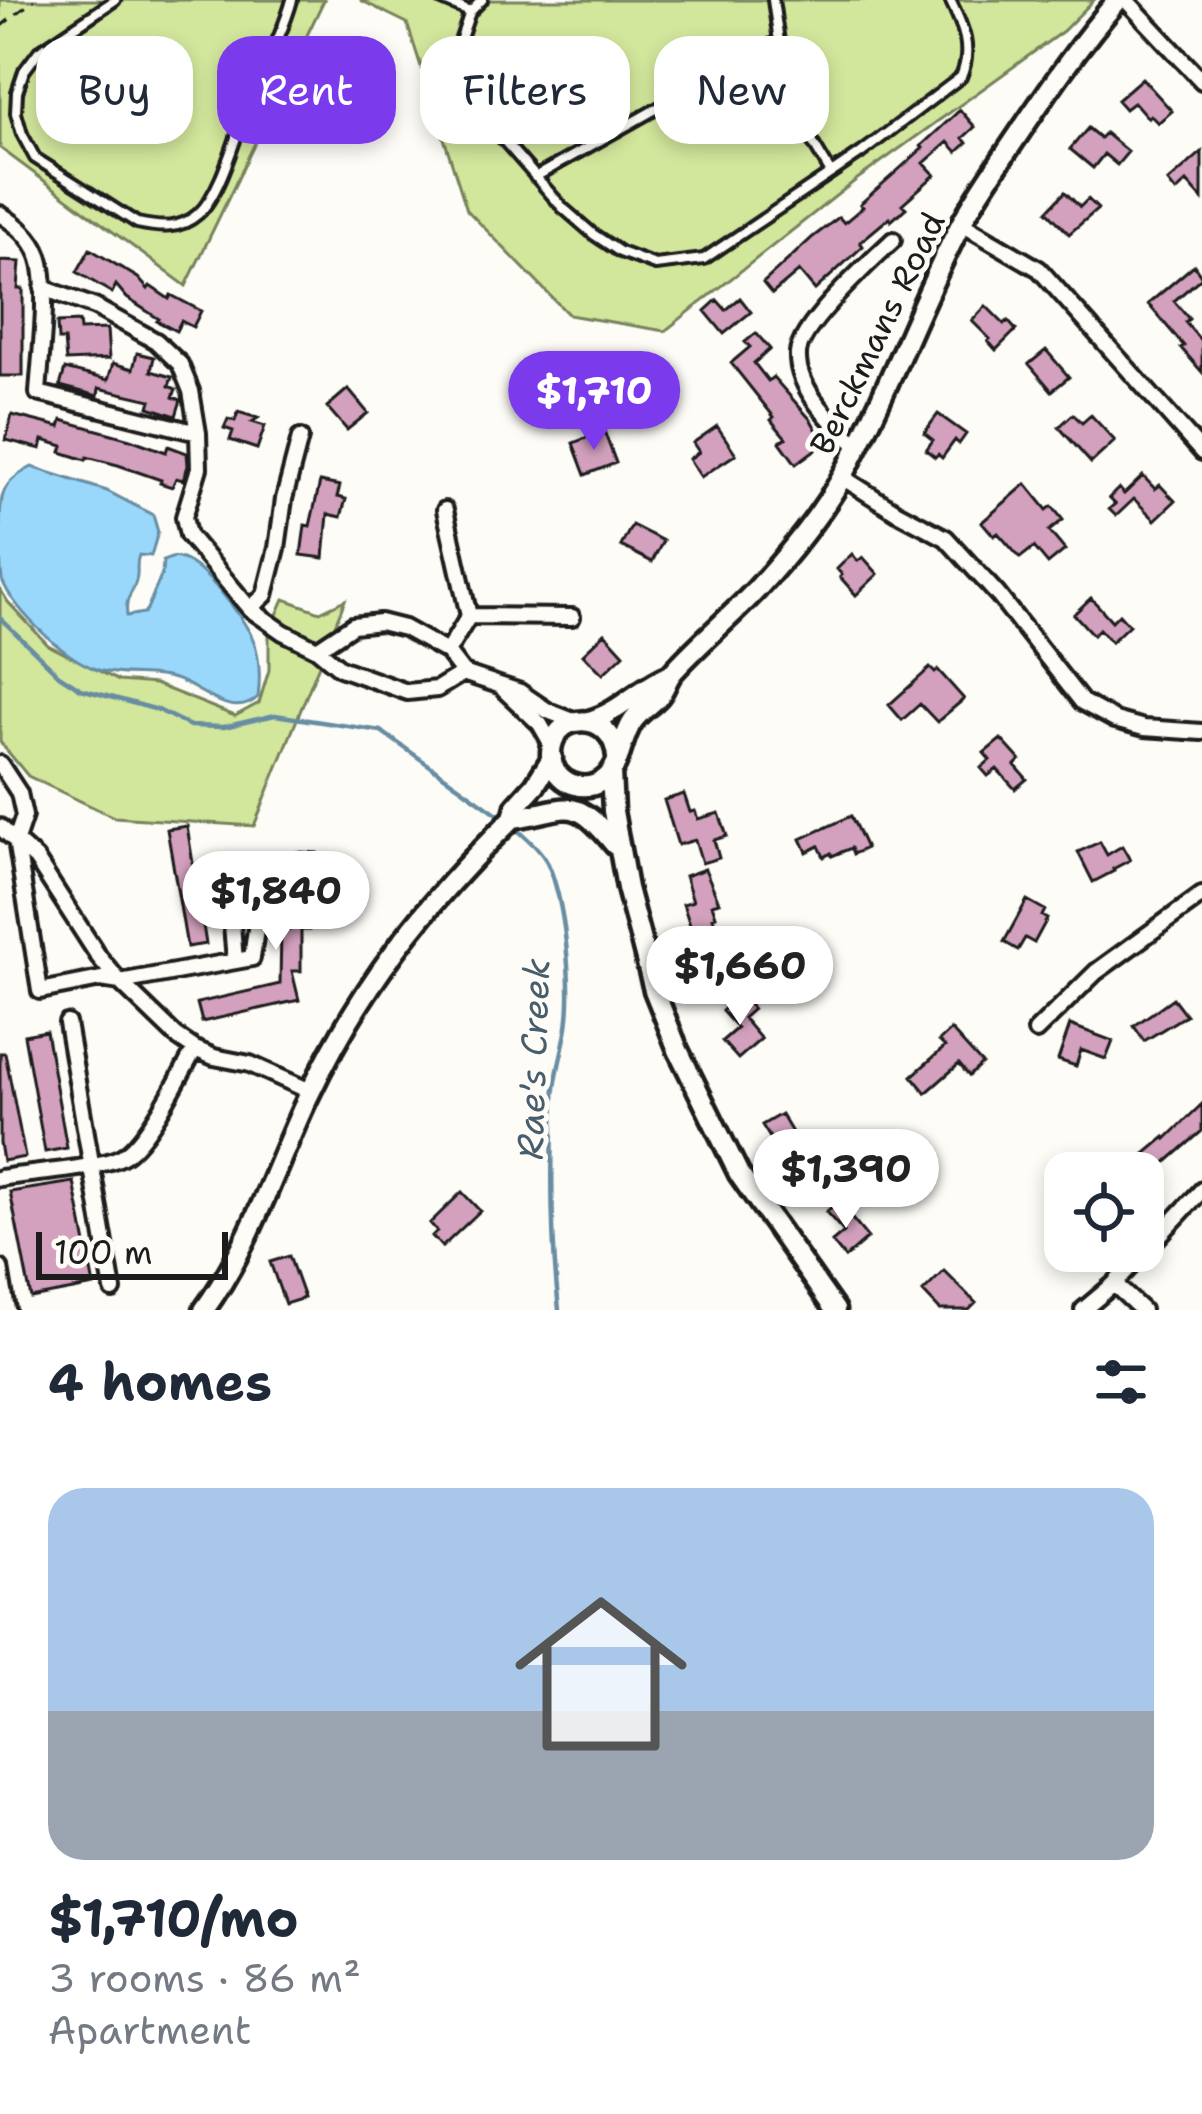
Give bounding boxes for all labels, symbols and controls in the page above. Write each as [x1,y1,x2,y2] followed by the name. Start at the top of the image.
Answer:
[36,36,193,144] chip: Buy
[217,36,396,144] chip: Rent
[420,36,630,144] chip: Filters
[654,36,829,144] chip: New
[799,204,956,462] street label: Berckmans Road
[496,351,692,453] pin: $1,710
[535,364,653,416] text: $1,710
[178,851,374,953] pin: $1,840
[210,864,342,916] text: $1,840
[642,926,838,1028] pin: $1,660
[673,939,807,991] text: $1,660
[506,957,562,1160] water label: Rae's Creek
[748,1129,944,1231] pin: $1,390
[780,1142,912,1194] text: $1,390
[1044,1152,1164,1272] map controls
[1044,1152,1164,1272] button: locate
[36,1226,228,1279] scale bar
[54,1230,153,1275] text: 100 m
[48,1348,272,1416] text: 4 homes
[1088,1349,1154,1415] icon: filters
[493,1566,709,1782] icon: home
[48,1884,299,1952] text: $1,710/mo
[48,1952,361,2004] text: 3 rooms · 86 m²
[48,2004,251,2056] text: Apartment

